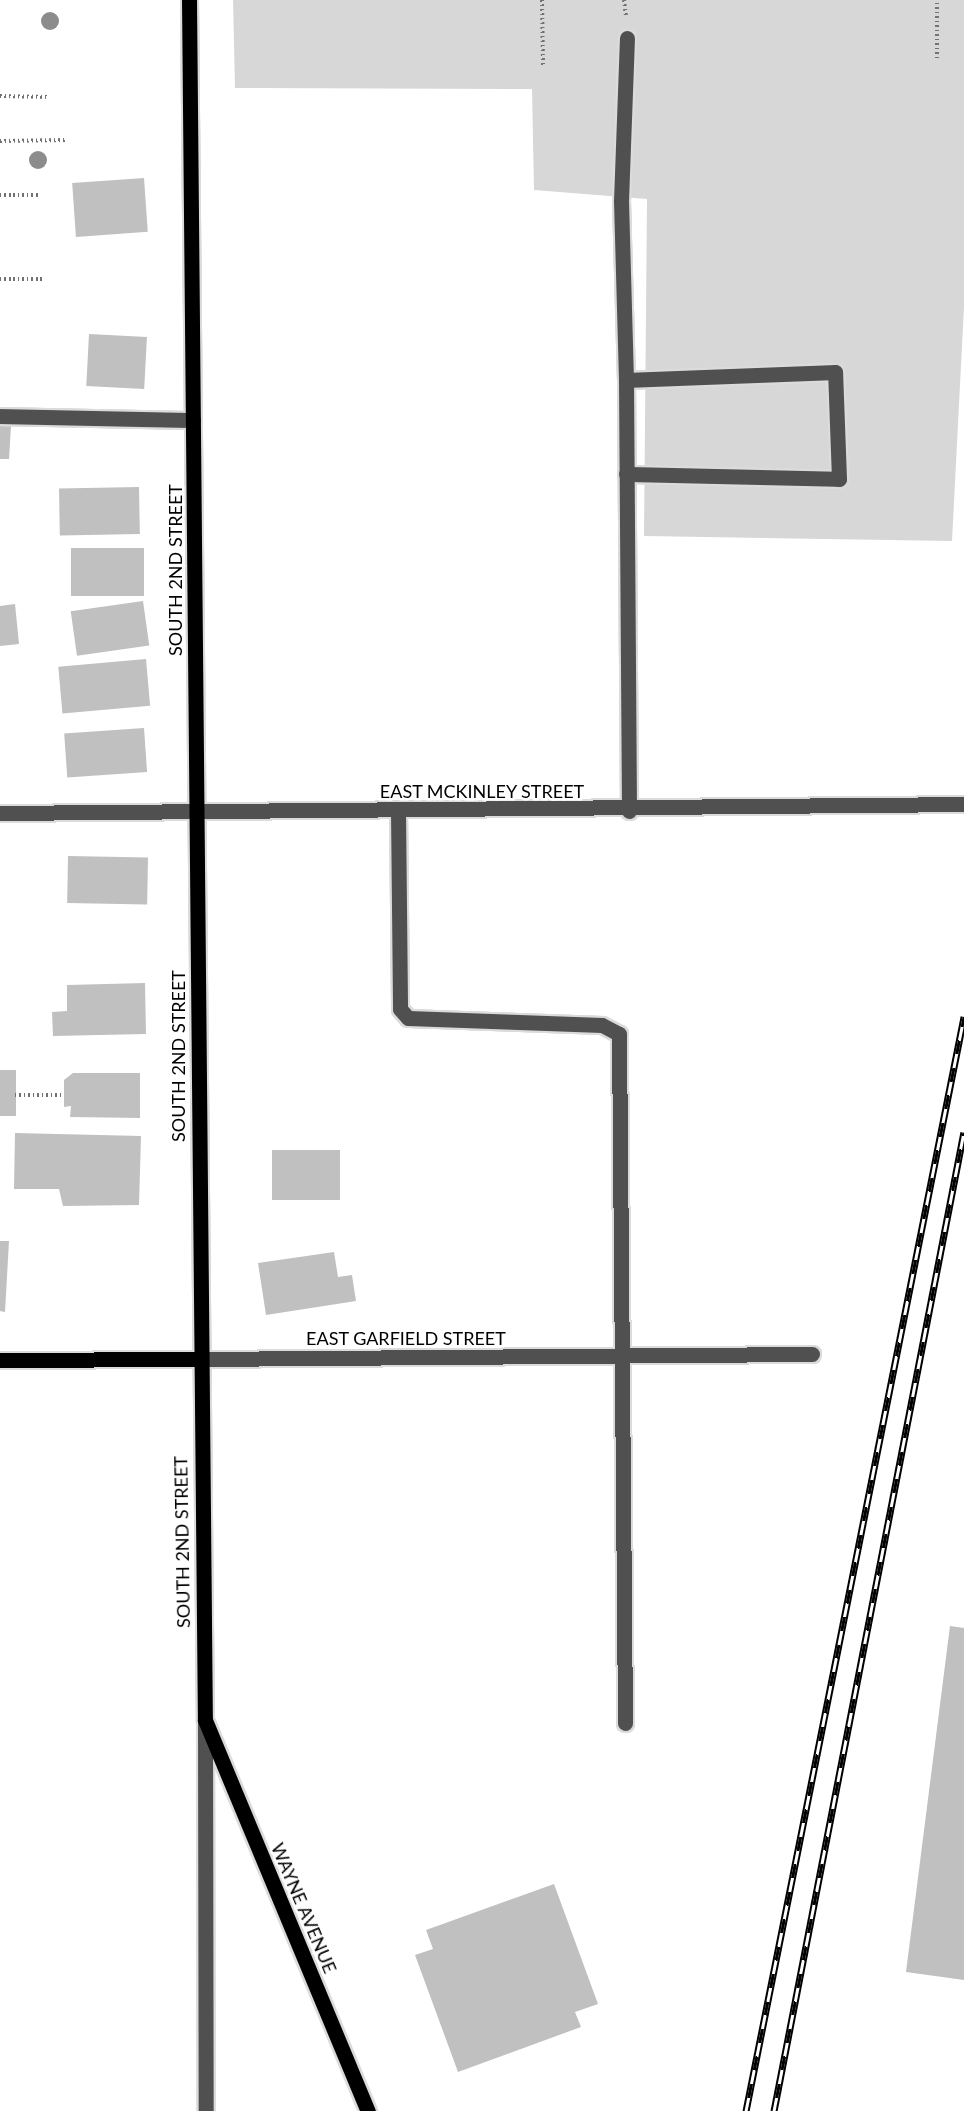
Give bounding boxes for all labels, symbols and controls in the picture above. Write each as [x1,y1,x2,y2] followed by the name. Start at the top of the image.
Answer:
[164,484,186,656] street label: SOUTH 2ND STREET
[379,780,585,802] street label: EAST MCKINLEY STREET
[167,970,189,1142] street label: SOUTH 2ND STREET
[306,1327,506,1349] street label: EAST GARFIELD STREET
[170,1456,194,1628] street label: SOUTH 2ND STREET
[267,1839,341,1977] street label: WAYNE AVENUE

